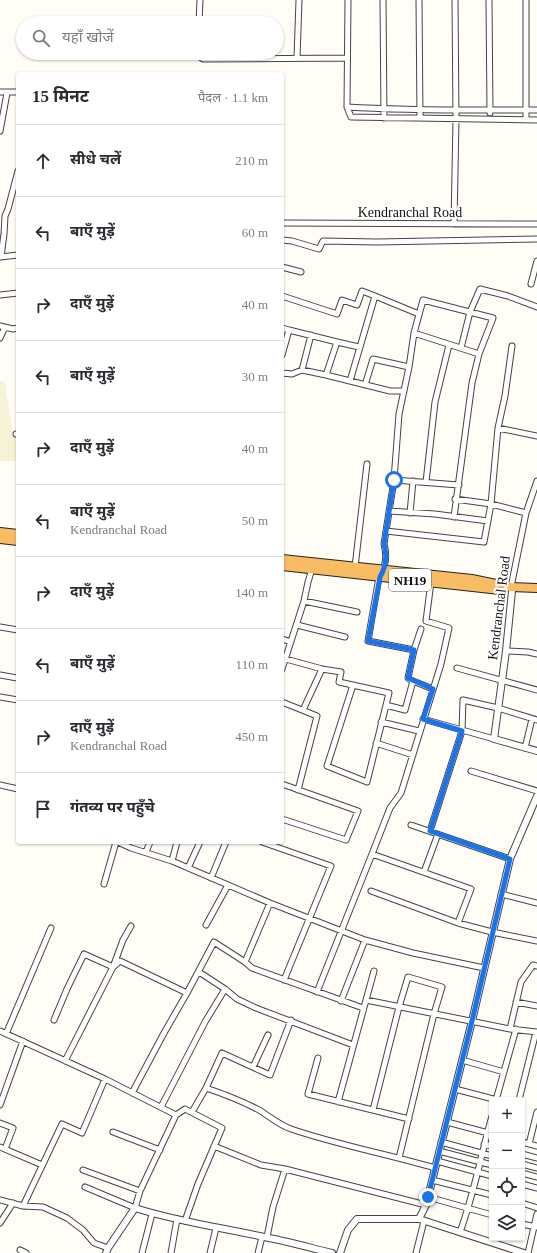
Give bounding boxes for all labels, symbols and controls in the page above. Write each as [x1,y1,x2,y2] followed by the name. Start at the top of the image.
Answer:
[16,16,284,60] search box
[30,27,52,49] icon: search
[62,29,114,45] text: यहाँ खोजें
[32,87,89,106] text: 15 मिनट
[198,90,268,105] text: पैदल · 1.1 km
[32,150,54,172] icon: ahead
[70,151,121,167] text: सीधे चलें
[235,153,268,168] text: 210 m
[358,205,462,220] street label: Kendranchal Road
[32,222,54,244] icon: left
[70,223,115,239] text: बाएँ मुड़ें
[242,225,268,240] text: 60 m
[32,294,54,316] icon: right
[70,295,114,311] text: दाएँ मुड़ें
[242,297,268,312] text: 40 m
[32,366,54,388] icon: left
[70,367,115,383] text: बाएँ मुड़ें
[242,369,268,384] text: 30 m
[32,438,54,460] icon: right
[70,439,114,455] text: दाएँ मुड़ें
[242,441,268,456] text: 40 m
[385,471,403,489] route start
[70,503,115,519] text: बाएँ मुड़ें
[32,510,54,532] icon: left
[242,513,268,528] text: 50 m
[70,522,167,537] text: Kendranchal Road
[485,555,513,661] street label: Kendranchal Road
[389,569,431,591] road number: NH19
[32,582,54,604] icon: right
[70,583,114,599] text: दाएँ मुड़ें
[235,585,268,600] text: 140 m
[32,654,54,676] icon: left
[70,655,115,671] text: बाएँ मुड़ें
[236,657,268,672] text: 110 m
[70,719,114,735] text: दाएँ मुड़ें
[32,726,54,748] icon: right
[235,729,268,744] text: 450 m
[70,738,167,753] text: Kendranchal Road
[32,798,54,820] icon: arrive
[70,799,155,815] text: गंतव्य पर पहुँचे
[489,1097,525,1241] map controls
[489,1097,525,1133] button: +
[489,1133,525,1169] button: −
[489,1169,525,1205] button: locate
[419,1188,437,1206] route end
[489,1205,525,1241] button: layers

